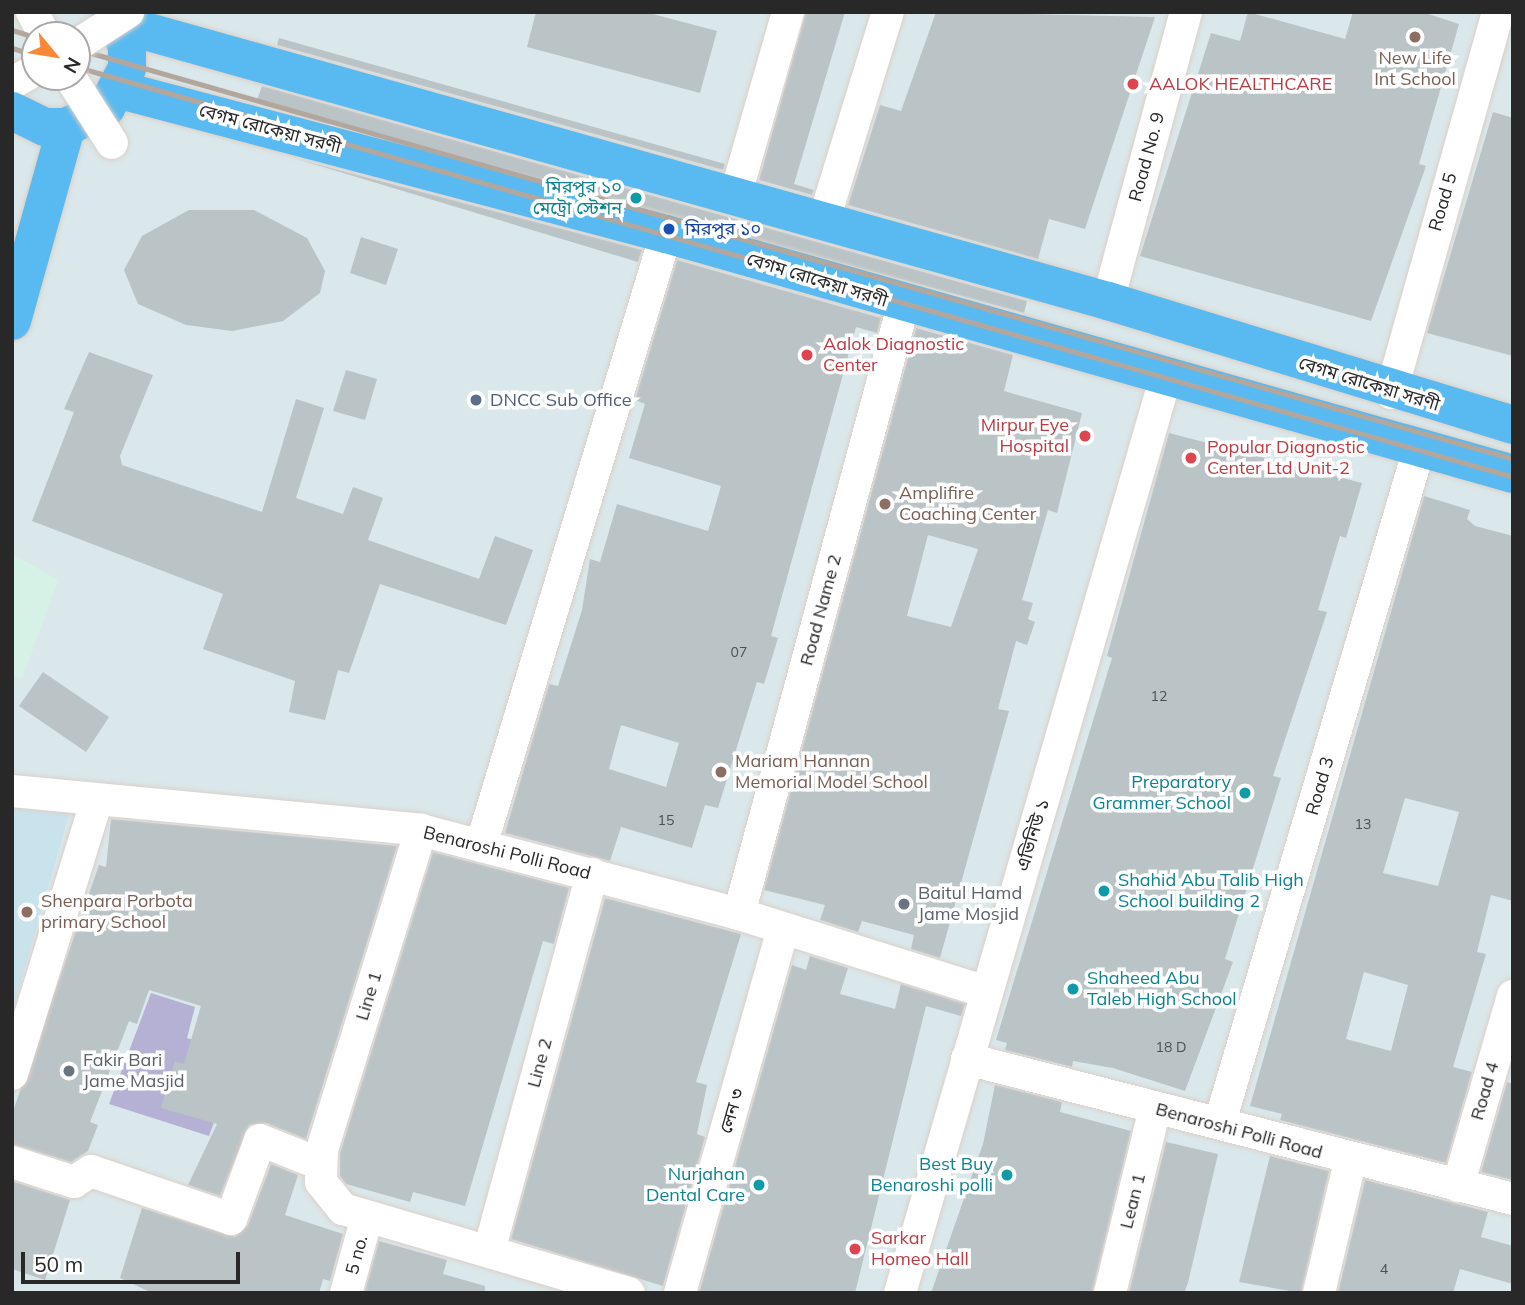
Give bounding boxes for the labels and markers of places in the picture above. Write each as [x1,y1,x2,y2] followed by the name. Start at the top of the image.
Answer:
[1407,29,1423,45] marker: New Life Int School
[1374,48,1456,90] place label: New Life Int School
[1149,73,1332,95] place label: AALOK HEALTHCARE
[1123,74,1143,94] marker: AALOK HEALTHCARE
[533,177,622,220] place label: মিরপুর ১০ মেট্রো স্টেশন
[628,190,644,206] marker: মিরপুর ১০ মেট্রো স্টেশন
[685,218,761,240] place label: মিরপুর ১০
[659,219,679,239] marker: মিরপুর ১০
[823,334,964,376] place label: Aalok Diagnostic Center
[797,345,817,365] marker: Aalok Diagnostic Center
[490,389,631,411] place label: DNCC Sub Office
[468,392,484,408] marker: DNCC Sub Office
[981,415,1069,458] place label: Mirpur Eye Hospital
[1075,426,1095,446] marker: Mirpur Eye Hospital
[1207,437,1365,480] place label: Popular Diagnostic Center Ltd Unit-2
[1181,448,1201,468] marker: Popular Diagnostic Center Ltd Unit-2
[899,483,1036,526] place label: Amplifire Coaching Center
[877,496,893,512] marker: Amplifire Coaching Center
[735,751,928,794] place label: Mariam Hannan Memorial Model School
[713,764,729,780] marker: Mariam Hannan Memorial Model School
[1092,772,1231,814] place label: Preparatory Grammer School
[1237,785,1253,801] marker: Preparatory Grammer School
[1118,870,1304,912] place label: Shahid Abu Talib High School building 2
[918,883,1022,926] place label: Baitul Hamd Jame Mosjid
[1096,883,1112,899] marker: Shahid Abu Talib High School building 2
[41,891,193,934] place label: Shenpara Porbota primary School
[896,896,912,912] marker: Baitul Hamd Jame Mosjid
[19,904,35,920] marker: Shenpara Porbota primary School
[1087,968,1237,1010] place label: Shaheed Abu Taleb High School
[1065,981,1081,997] marker: Shaheed Abu Taleb High School
[83,1050,185,1092] place label: Fakir Bari Jame Masjid
[61,1063,77,1079] marker: Fakir Bari Jame Masjid
[871,1154,993,1196] place label: Best Buy Benaroshi polli
[646,1164,745,1206] place label: Nurjahan Dental Care
[999,1167,1015,1183] marker: Best Buy Benaroshi polli
[751,1177,767,1193] marker: Nurjahan Dental Care
[871,1228,969,1270] place label: Sarkar Homeo Hall
[845,1239,865,1259] marker: Sarkar Homeo Hall

